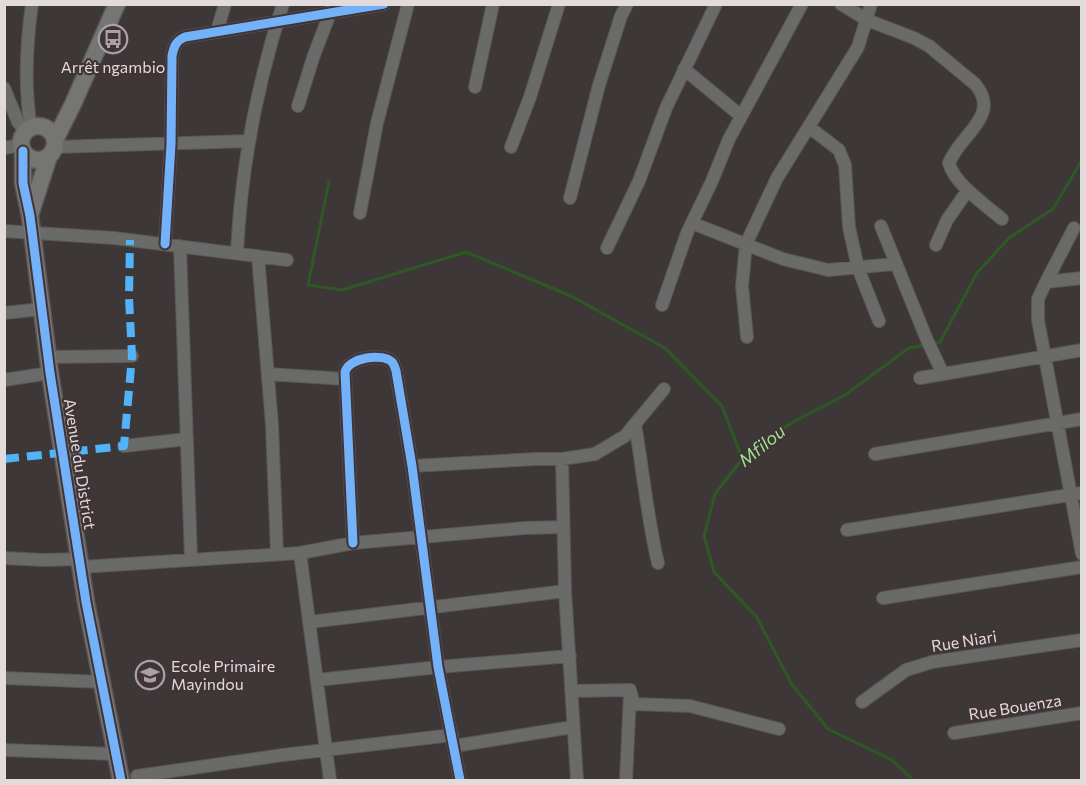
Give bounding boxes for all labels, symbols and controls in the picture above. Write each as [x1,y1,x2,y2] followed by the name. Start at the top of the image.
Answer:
[97,23,129,55] bus stop icon: Arrêt ngambio
[61,57,165,76] place label: Arrêt ngambio
[61,397,100,531] street label: Avenue du District
[733,420,789,471] water label: Mfilou
[930,626,998,655] street label: Rue Niari
[171,656,275,693] place label: Ecole Primaire Mayindou
[134,659,166,691] school or university icon: Ecole Primaire Mayindou
[967,690,1063,723] street label: Rue Bouenza

